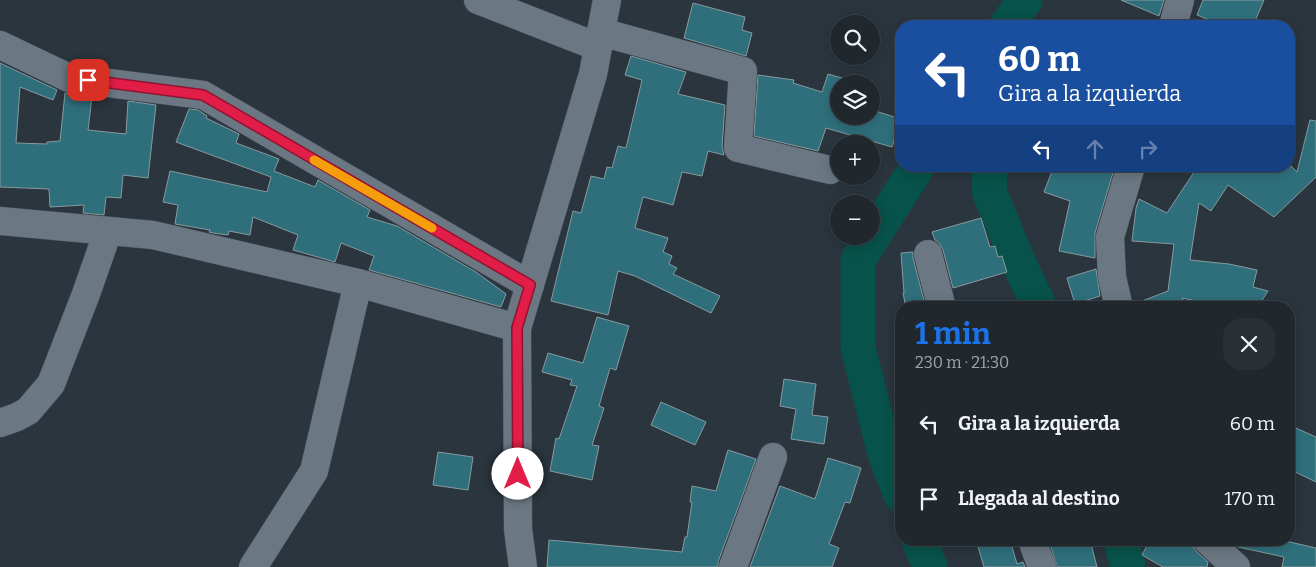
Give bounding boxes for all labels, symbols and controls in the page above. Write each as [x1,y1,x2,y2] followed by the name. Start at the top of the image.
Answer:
[830,15,880,245] map controls
[830,15,880,65] button: search
[998,38,1081,80] text: 60 m
[915,40,980,105] icon: left
[67,59,109,101] pin
[74,66,102,94] icon: arrive
[830,75,880,125] button: layers
[998,80,1181,107] text: Gira a la izquierda
[830,135,880,185] button: +
[1028,135,1056,163] icon: left
[1081,135,1109,163] icon: ahead
[1134,135,1162,163] icon: right
[830,195,880,245] button: −
[915,316,991,352] text: 1 min
[1223,318,1275,370] button: close
[915,353,1009,372] text: 230 m · 21:30
[915,410,943,438] icon: left
[958,412,1120,435] text: Gira a la izquierda
[1230,412,1275,435] text: 60 m
[491,447,543,499] position arrow
[915,485,943,513] icon: arrive
[958,487,1120,510] text: Llegada al destino
[1224,487,1275,510] text: 170 m

